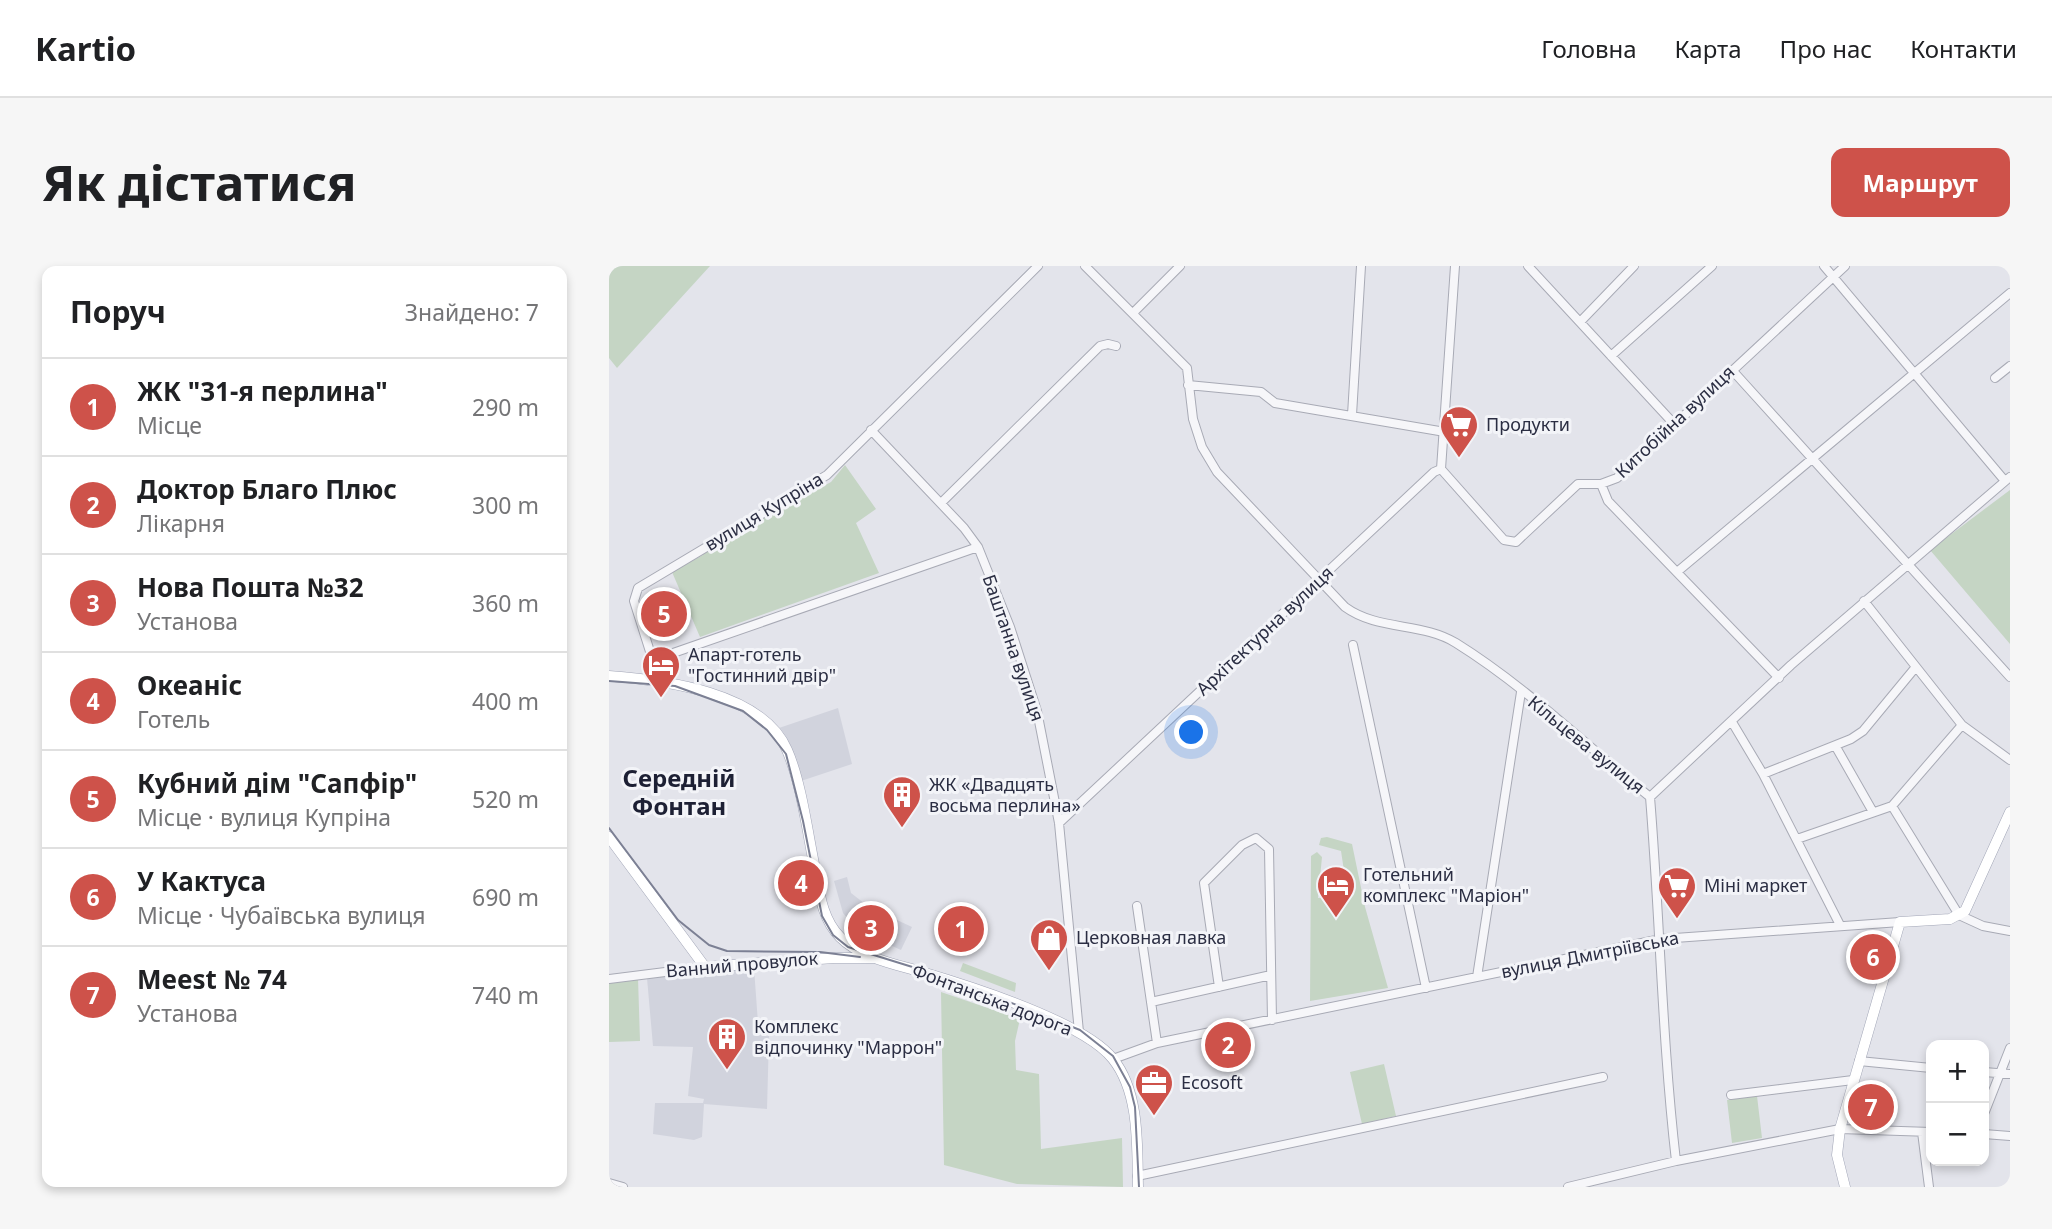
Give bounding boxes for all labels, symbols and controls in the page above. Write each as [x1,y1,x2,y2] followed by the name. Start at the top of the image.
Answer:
[35,26,136,71] text: Kartio
[1541,32,1637,65] text: Головна
[1675,32,1742,65] text: Карта
[1780,32,1872,65] text: Про нас
[1910,32,2017,65] text: Контакти
[1831,148,2010,217] button: Маршрут
[42,149,356,215] text: Як дістатися
[70,291,166,332] text: Поруч
[405,296,539,328] text: Знайдено: 7
[1609,360,1739,483] street label: Китобійна вулиця
[137,373,388,409] text: ЖК "31-я перлина"
[86,391,100,423] text: 1
[472,391,539,423] text: 290 m
[1438,404,1480,459] supermarket icon: Продукти
[137,409,202,441] text: Місце
[1486,412,1570,436] place label: Продукти
[700,466,827,556] street label: вулиця Купріна
[137,471,397,507] text: Доктор Благо Плюс
[86,489,100,521] text: 2
[472,489,539,521] text: 300 m
[137,507,225,539] text: Лікарня
[1191,560,1338,700] street label: Архітектурна вулиця
[137,569,364,605] text: Нова Пошта №32
[978,571,1050,724] street label: Баштанна вулиця
[86,587,100,619] text: 3
[472,587,539,619] text: 360 m
[641,588,687,640] pin: 5
[137,605,238,637] text: Установа
[688,642,836,687] place label: Апарт-готель "Гостинний двір"
[640,644,682,699] hotel icon: Апарт-готель "Гостинний двір"
[137,667,242,703] text: Океаніс
[86,685,100,717] text: 4
[472,685,539,717] text: 400 m
[1523,690,1650,799] street label: Кільцева вулиця
[137,703,210,735] text: Готель
[1174,715,1208,749] your location
[622,761,736,822] district label: Середній Фонтан
[137,765,417,801] text: Кубний дім "Сапфір"
[929,772,1081,817] place label: ЖК «Двадцять восьма перлина»
[881,774,923,829] building icon: ЖК «Двадцять восьма перлина»
[86,783,100,815] text: 5
[472,783,539,815] text: 520 m
[137,801,391,833] text: Місце · вулиця Купріна
[778,857,824,909] pin: 4
[1363,862,1529,907] place label: Готельний комплекс "Маріон"
[137,863,266,899] text: У Кактуса
[1315,864,1357,919] hotel icon: Готельний комплекс "Маріон"
[1656,865,1698,920] supermarket icon: Міні маркет
[1704,873,1808,897] place label: Міні маркет
[86,881,100,913] text: 6
[472,881,539,913] text: 690 m
[137,899,425,931] text: Місце · Чубаївська вулиця
[848,902,894,954] pin: 3
[938,903,984,955] pin: 1
[1028,917,1070,972] shop icon: Церковная лавка
[1076,925,1226,949] place label: Церковная лавка
[1499,925,1681,983] street label: вулиця Дмитріївська
[1850,931,1896,983] pin: 6
[665,945,819,983] street label: Ванний провулок
[909,957,1076,1041] street label: Фонтанська дорога
[137,961,287,997] text: Meest № 74
[86,979,100,1011] text: 7
[472,979,539,1011] text: 740 m
[137,997,238,1029] text: Установа
[754,1014,942,1059] place label: Комплекс відпочинку "Маррон"
[706,1016,748,1071] building icon: Комплекс відпочинку "Маррон"
[1205,1019,1251,1071] pin: 2
[1926,1040,1989,1166] map controls
[1926,1040,1989,1103] button: +
[1133,1062,1175,1117] office icon: Ecosoft
[1181,1070,1243,1094] place label: Ecosoft
[1848,1081,1894,1133] pin: 7
[1926,1103,1989,1166] button: −

